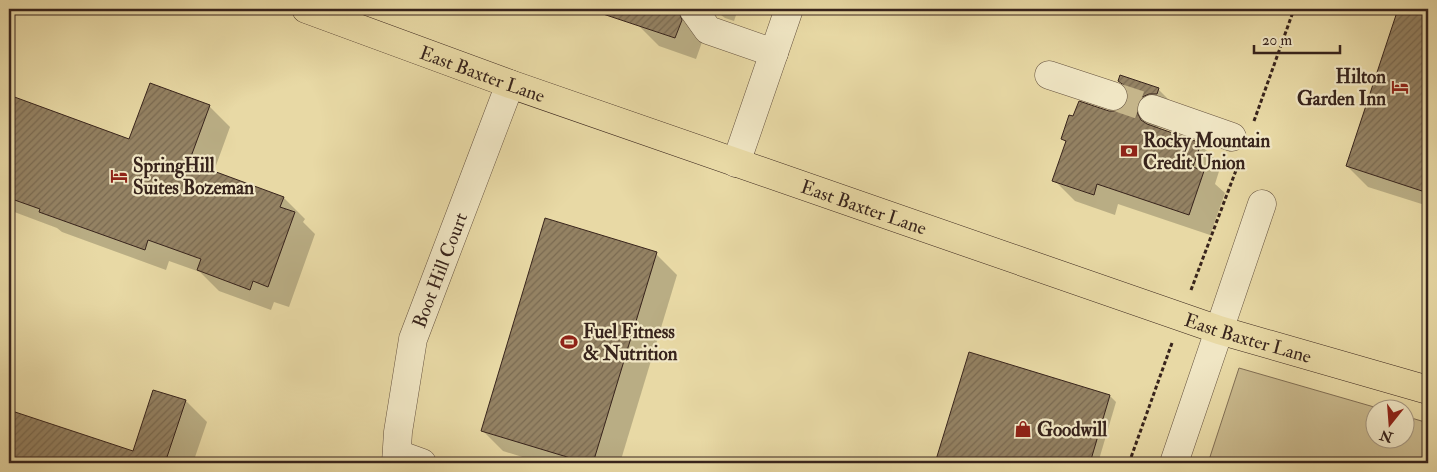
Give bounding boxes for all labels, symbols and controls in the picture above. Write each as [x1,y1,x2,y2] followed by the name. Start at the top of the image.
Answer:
[1254,22,1341,54] scale bar
[1262,31,1292,50] text: 20 m
[416,41,548,108] street label: East Baxter Lane
[1297,65,1386,111] place label: Hilton Garden Inn
[1390,77,1410,97] hotel icon: Hilton Garden Inn
[1143,129,1270,175] place label: Rocky Mountain Credit Union
[1119,141,1139,161] bank icon: Rocky Mountain Credit Union
[133,154,254,200] place label: SpringHill Suites Bozeman
[109,166,129,186] hotel icon: SpringHill Suites Bozeman
[798,175,930,241] street label: East Baxter Lane
[407,209,473,331] street label: Boot Hill Court
[1181,308,1314,369] street label: East Baxter Lane
[583,320,678,366] place label: Fuel Fitness & Nutrition
[559,332,579,352] sports icon: Fuel Fitness & Nutrition
[1364,400,1414,450] north arrow
[1037,418,1107,442] place label: Goodwill
[1013,419,1033,439] shop icon: Goodwill
[1377,426,1396,446] text: N

